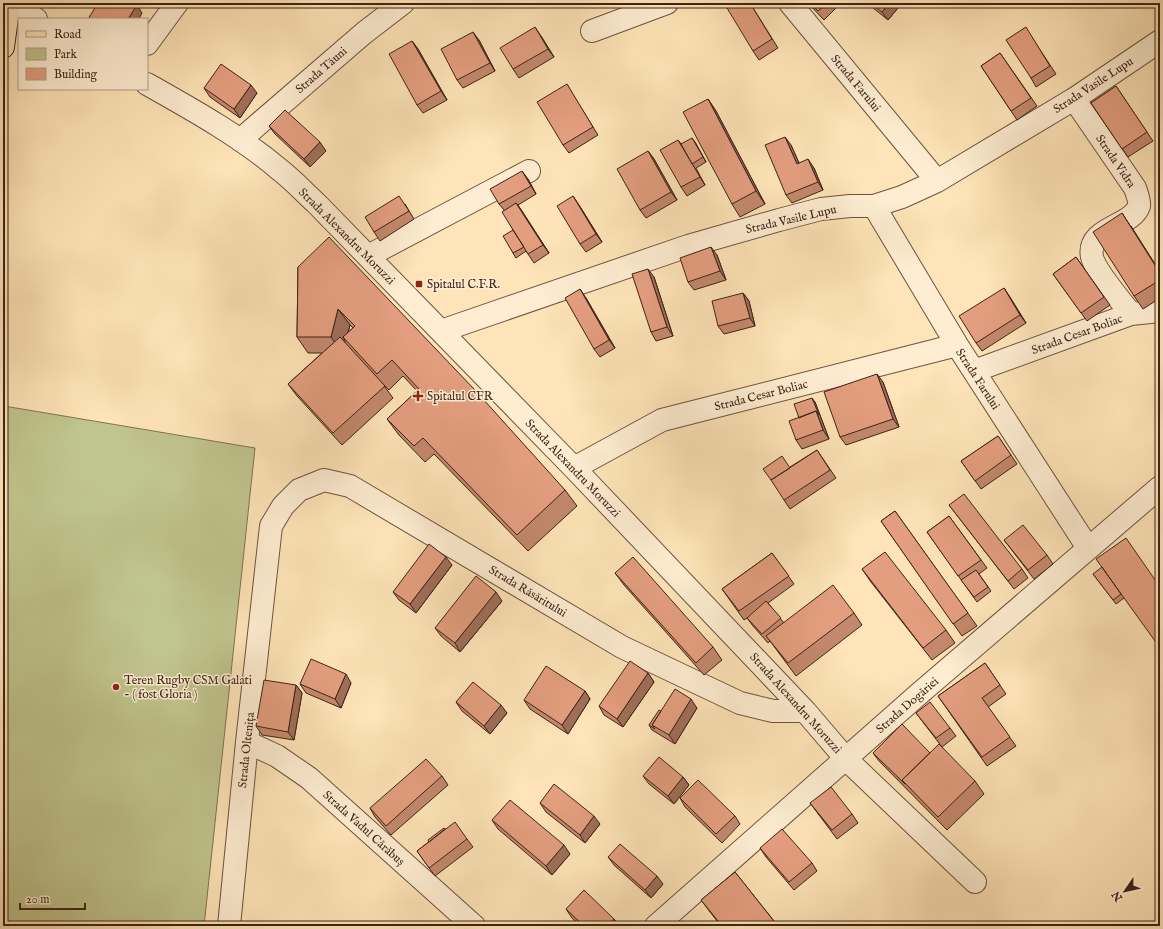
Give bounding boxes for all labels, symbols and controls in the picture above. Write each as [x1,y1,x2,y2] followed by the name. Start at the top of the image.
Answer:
[18,18,148,90] legend
[54,27,82,42] text: Road
[292,44,350,97] street label: Strada Tăuni
[54,47,77,62] text: Park
[827,52,884,115] street label: Strada Farului
[1050,54,1137,118] street label: Strada Vasile Lupu
[54,67,98,82] text: Building
[1092,132,1139,191] street label: Strada Vidra
[295,185,398,288] street label: Strada Alexandru Moruzzi
[744,202,838,238] street label: Strada Vasile Lupu
[427,277,500,293] place label: Spitalul C.F.R.
[414,279,424,289] marker: Spitalul C.F.R.
[1030,311,1125,358] street label: Strada Cesar Boliac
[952,346,1003,413] street label: Strada Farului
[713,377,809,414] street label: Strada Cesar Boliac
[427,389,494,405] place label: Spitalul CFR
[412,390,424,402] marker: Spitalul CFR
[522,416,623,521] street label: Strada Alexandru Moruzzi
[486,562,569,621] street label: Strada Răsăritului
[746,650,845,757] street label: Strada Alexandru Moruzzi
[124,673,252,702] place label: Teren Rugby CSM Galati - ( fost Gloria )
[873,674,942,737] street label: Strada Dogăriei
[111,682,121,692] marker: Teren Rugby CSM Galati - ( fost Gloria )
[235,711,258,789] street label: Strada Oltenița
[320,788,408,869] street label: Strada Vadul Cărăbuș
[1105,871,1145,911] north arrow
[20,885,85,911] scale bar
[1109,888,1127,905] text: N
[26,892,49,907] text: 20 m

